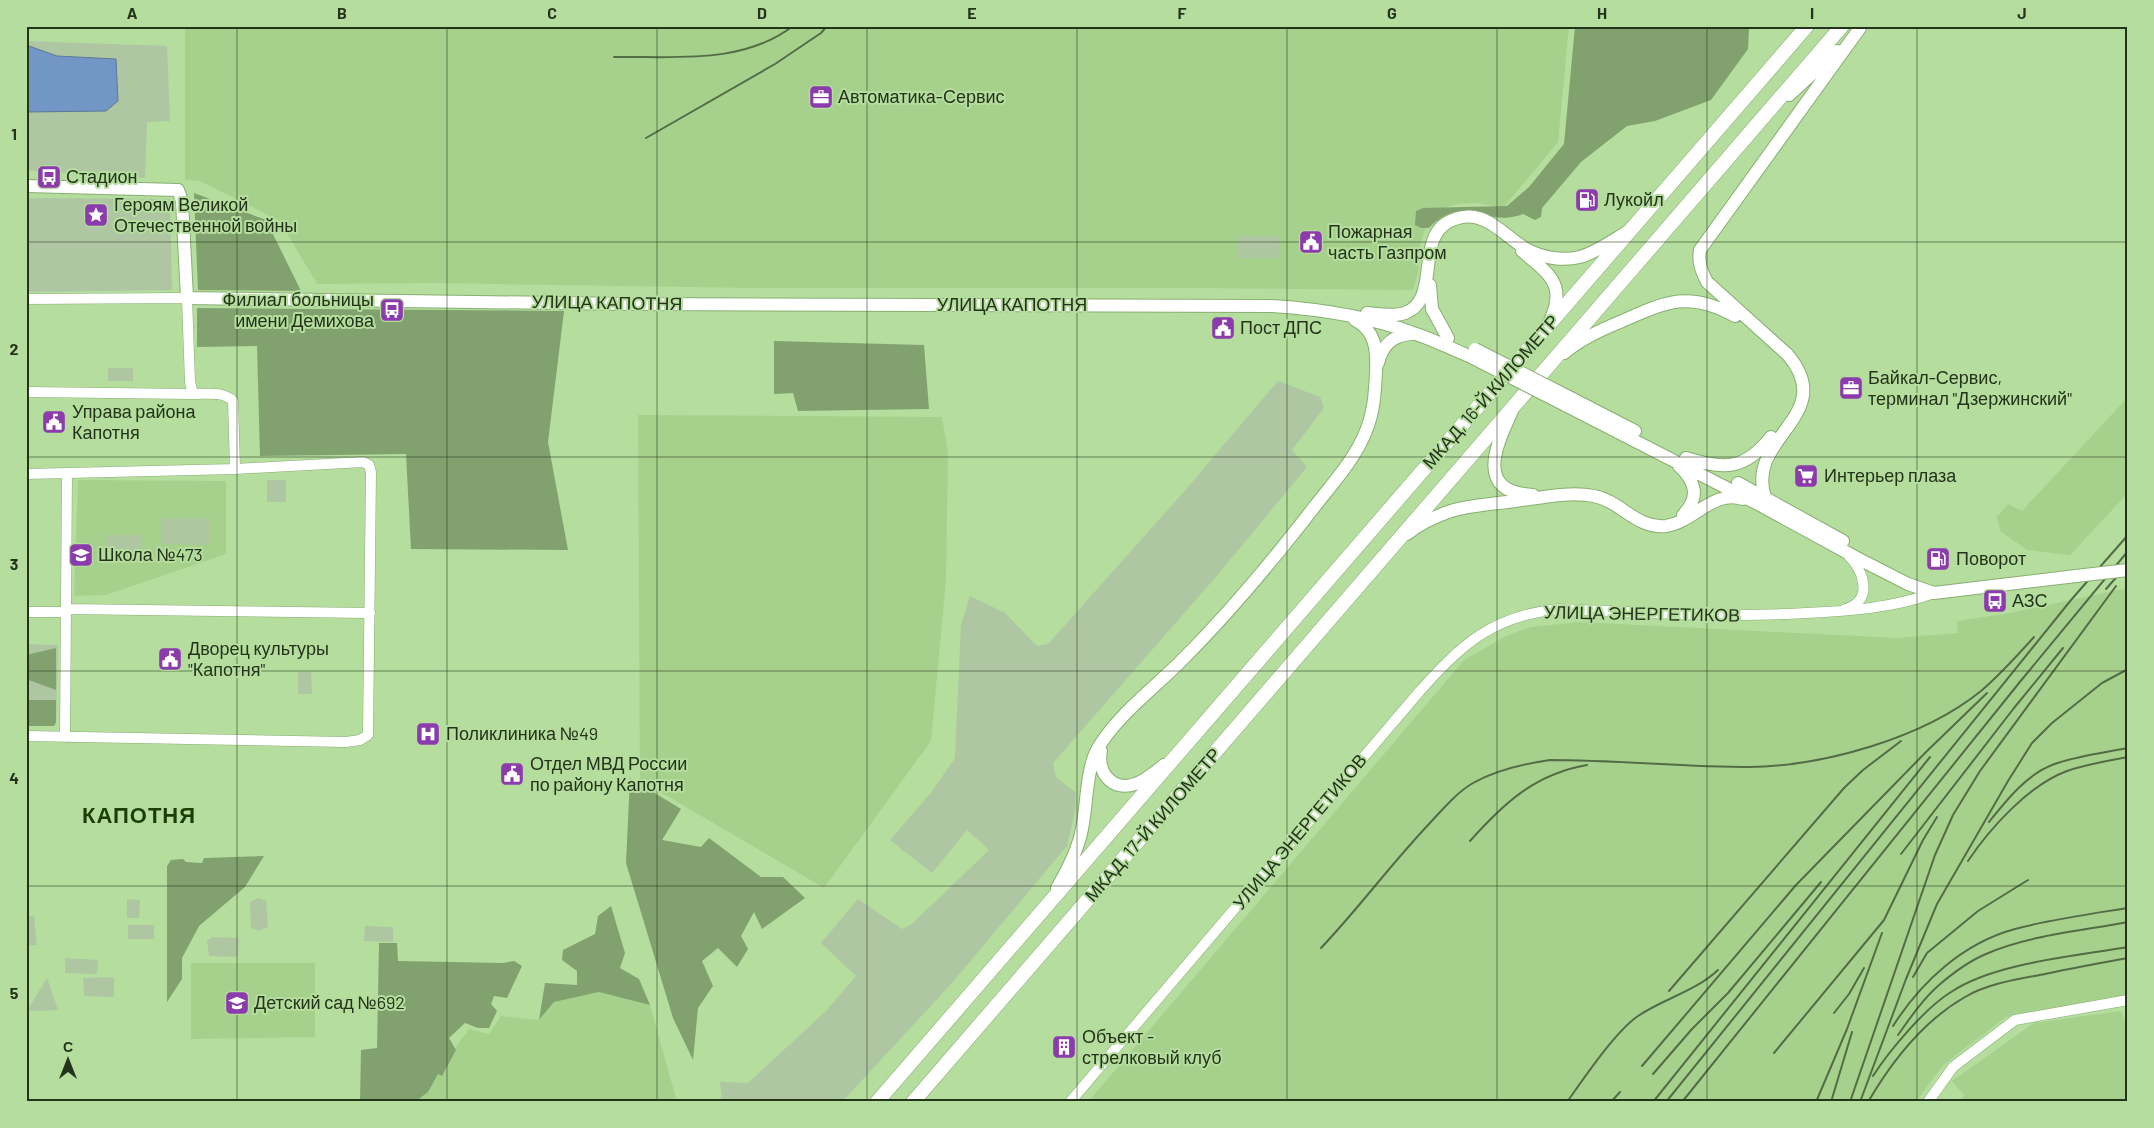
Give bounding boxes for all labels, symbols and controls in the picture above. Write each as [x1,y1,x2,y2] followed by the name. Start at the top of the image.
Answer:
[127,3,138,22] text: A
[337,3,347,22] text: B
[547,3,557,22] text: C
[757,3,767,22] text: D
[967,3,977,22] text: E
[1178,3,1187,22] text: F
[1387,3,1397,22] text: G
[1597,3,1607,22] text: H
[1810,3,1814,22] text: I
[2017,3,2027,22] text: J
[808,84,834,110] office icon: Автоматика-Сервис
[838,85,1005,107] place label: Автоматика-Сервис
[11,124,17,143] text: 1
[36,164,62,190] bus stop icon: Стадион
[66,165,138,187] place label: Стадион
[1574,187,1600,213] fuel station icon: Лукойл
[1604,188,1664,210] place label: Лукойл
[114,193,297,236] place label: Героям Великой Отечественной войны
[83,202,109,228] place icon: Героям Великой Отечественной войны
[1328,220,1447,263] place label: Пожарная часть Газпром
[1298,229,1324,255] public building icon: Пожарная часть Газпром
[223,288,375,331] place label: Филиал больницы имени Демихова
[531,290,683,314] street label: УЛИЦА КАПОТНЯ
[937,293,1087,315] street label: УЛИЦА КАПОТНЯ
[379,297,405,323] bus stop icon: Филиал больницы имени Демихова
[1417,310,1563,473] street label: МКАД, 16-Й КИЛОМЕТР
[1210,315,1236,341] public building icon: Пост ДПС
[1240,316,1322,338] place label: Пост ДПС
[10,339,19,358] text: 2
[1868,366,2072,409] place label: Байкал-Сервис, терминал "Дзержинский"
[1838,375,1864,401] office icon: Байкал-Сервис, терминал "Дзержинский"
[72,400,196,443] place label: Управа района Капотня
[41,409,67,435] public building icon: Управа района Капотня
[1793,463,1819,489] supermarket icon: Интерьер плаза
[1824,464,1957,486] place label: Интерьер плаза
[68,542,94,568] school or university icon: Школа №473
[98,543,203,565] place label: Школа №473
[1925,546,1951,572] fuel station icon: Поворот
[1956,547,2026,569] place label: Поворот
[10,554,18,573] text: 3
[1982,588,2008,614] bus stop icon: АЗС
[2012,589,2047,611] place label: АЗС
[1544,600,1740,626] street label: УЛИЦА ЭНЕРГЕТИКОВ
[188,637,329,680] place label: Дворец культуры "Капотня"
[157,646,183,672] public building icon: Дворец культуры "Капотня"
[415,721,441,747] hospital icon: Поликлиника №49
[446,722,598,744] place label: Поликлиника №49
[1080,743,1225,906] street label: МКАД, 17-Й КИЛОМЕТР
[1228,749,1371,914] street label: УЛИЦА ЭНЕРГЕТИКОВ
[530,752,687,795] place label: Отдел МВД России по району Капотня
[499,761,525,787] public building icon: Отдел МВД России по району Капотня
[9,768,19,787] text: 4
[82,801,196,827] district label: КАПОТНЯ
[10,983,19,1002] text: 5
[224,990,250,1016] school or university icon: Детский сад №692
[254,991,405,1013] place label: Детский сад №692
[1082,1025,1222,1068] place label: Объект - стрелковый клуб
[1051,1034,1077,1060] building icon: Объект - стрелковый клуб
[42,1036,92,1086] north arrow
[63,1038,73,1055] text: С

